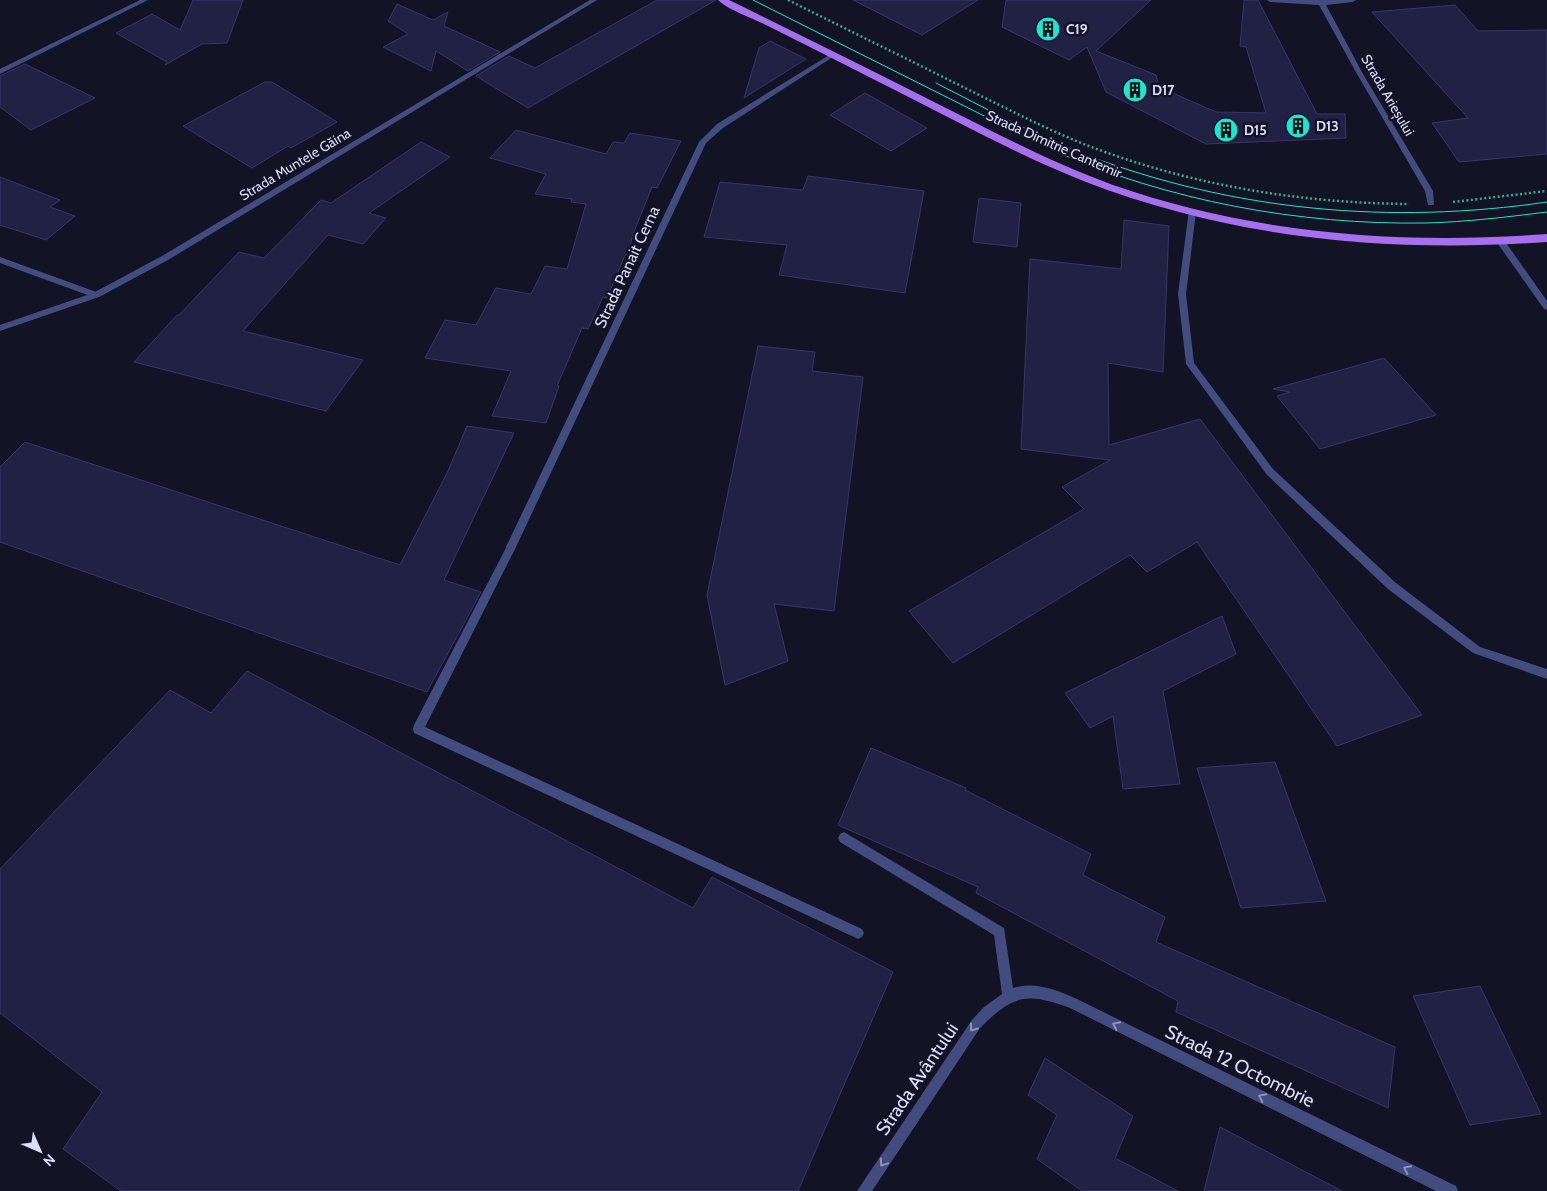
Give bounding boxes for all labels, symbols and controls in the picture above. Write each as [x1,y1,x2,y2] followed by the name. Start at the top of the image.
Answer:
[1035,16,1061,42] building icon: C19
[1066,20,1088,38] place label: C19
[1357,51,1419,139] street label: Strada Arieșului
[1122,77,1148,103] building icon: D17
[1152,81,1175,99] place label: D17
[983,106,1125,182] street label: Strada Dimitrie Cantemir
[1285,113,1311,139] building icon: D13
[1213,117,1239,143] building icon: D15
[1316,117,1339,135] place label: D13
[1244,121,1267,139] place label: D15
[236,124,354,204] street label: Strada Muntele Găina
[590,203,664,331] street label: Strada Panait Cerna
[871,1018,963,1140] street label: Strada Avântului
[1161,1020,1319,1112] street label: Strada 12 Octombrie
[1112,1021,1121,1031] one-way arrow
[970,1022,979,1032] one-way arrow
[1258,1093,1267,1103] one-way arrow
[15,1126,65,1176] north arrow
[39,1150,59,1170] text: N
[880,1157,889,1166] one-way arrow
[1403,1165,1412,1175] one-way arrow

